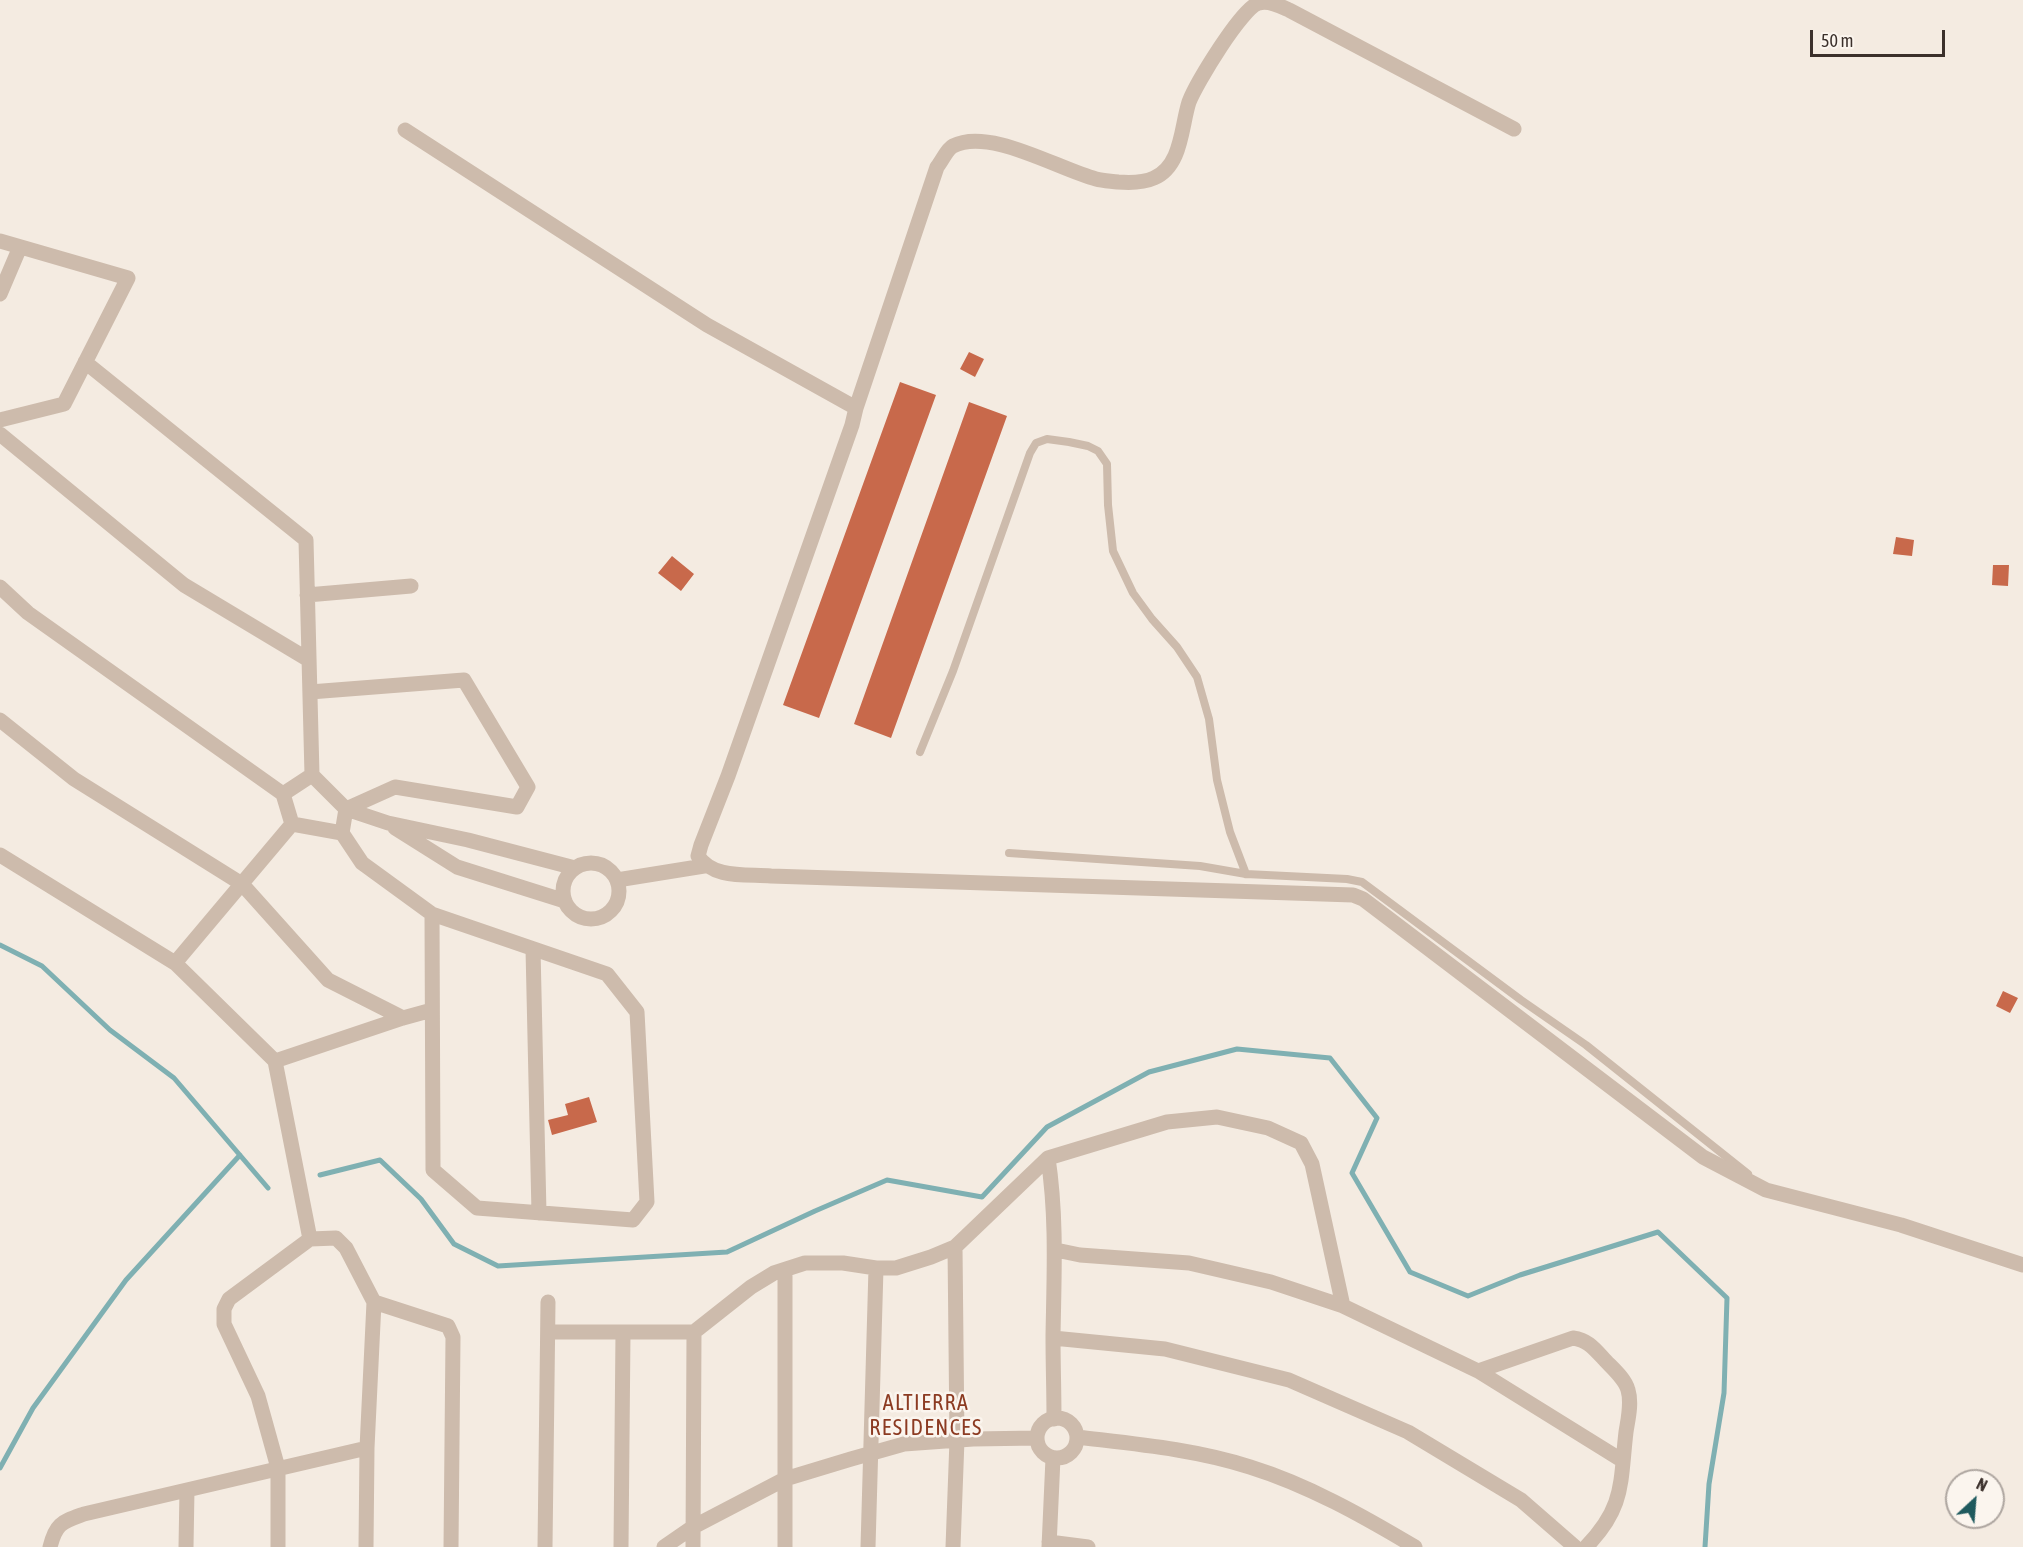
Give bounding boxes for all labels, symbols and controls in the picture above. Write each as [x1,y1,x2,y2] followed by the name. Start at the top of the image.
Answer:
[1813,18,1948,56] scale bar
[1821,30,1853,51] text: 50 m
[869,1390,983,1442] district label: ALTIERRA RESIDENCES
[1945,1469,2005,1529] north arrow
[1974,1474,1990,1495] text: N

